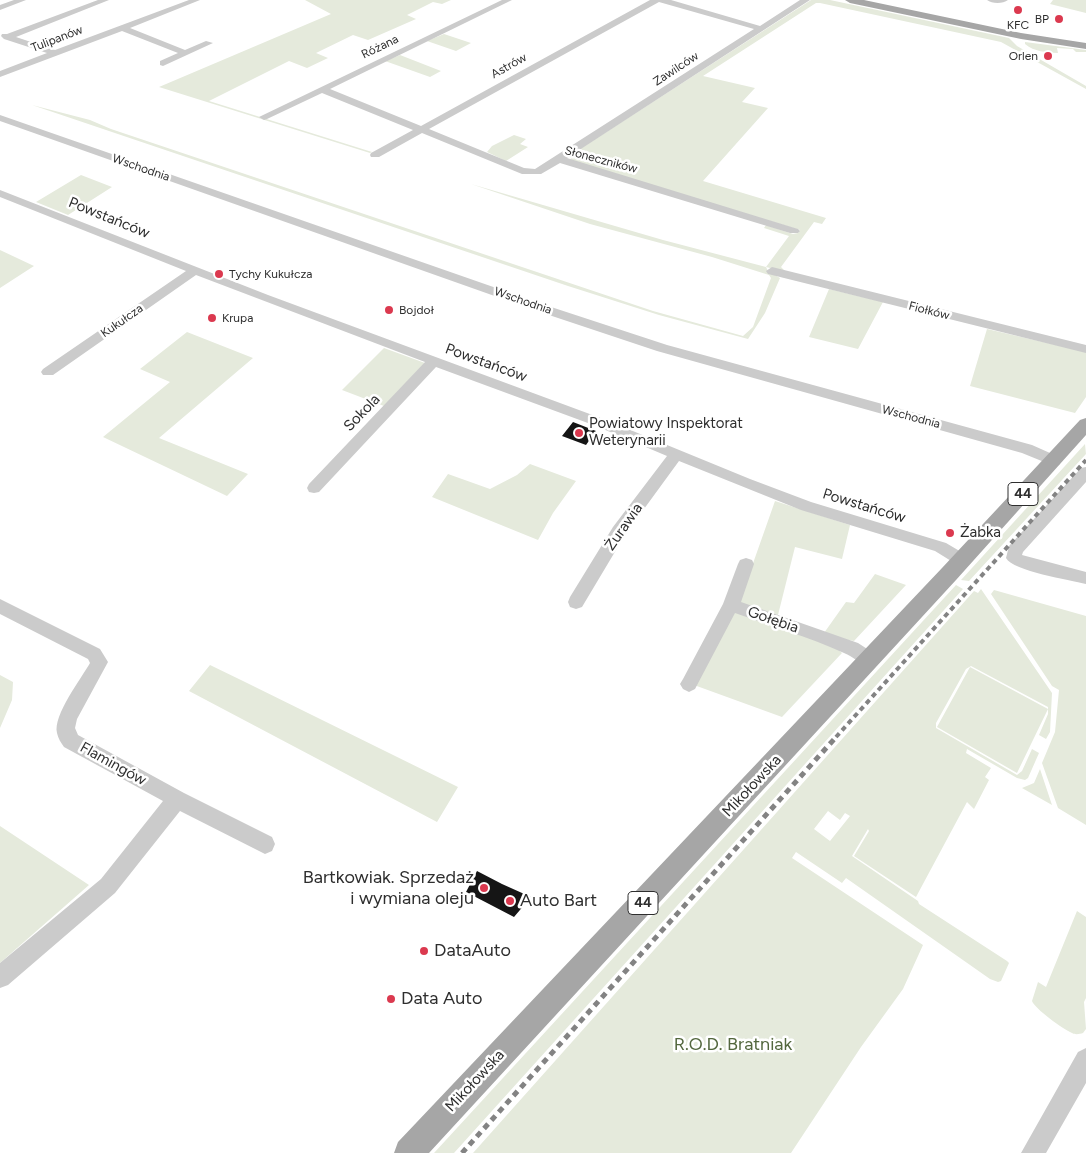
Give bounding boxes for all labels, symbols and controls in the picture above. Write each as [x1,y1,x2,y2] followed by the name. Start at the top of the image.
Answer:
[1012,4,1024,16] marker: KFC
[1035,12,1049,26] place label: BP
[1053,13,1065,25] marker: BP
[1007,18,1029,32] place label: KFC
[29,23,85,55] street label: Tulipanów
[359,32,401,62] street label: Różana
[651,49,701,89] street label: Zawilców
[1009,49,1038,63] place label: Orlen
[489,50,529,82] street label: Astrów
[1042,50,1054,62] marker: Orlen
[563,143,639,177] street label: Słoneczników
[110,151,172,185] street label: Wschodnia
[66,194,152,242] street label: Powstańców
[229,267,312,281] place label: Tychy Kukułcza
[213,268,225,280] marker: Tychy Kukułcza
[492,284,554,318] street label: Wschodnia
[907,299,951,323] street label: Fiołków
[98,301,146,341] street label: Kukułcza
[399,303,434,317] place label: Bojdoł
[383,304,395,316] marker: Bojdoł
[222,311,253,325] place label: Krupa
[206,312,218,324] marker: Krupa
[443,340,529,386] street label: Powstańców
[340,391,384,435] street label: Sokola
[880,402,942,432] street label: Wschodnia
[589,415,743,450] place label: Powiatowy Inspektorat Weterynarii
[573,427,585,439] marker: Powiatowy Inspektorat Weterynarii
[1008,482,1038,506] road number: 44
[820,485,908,527] street label: Powstańców
[601,500,647,554] street label: Żurawia
[960,524,1001,542] place label: Żabka
[944,527,956,539] marker: Żabka
[745,603,801,637] street label: Gołębia
[77,738,149,790] street label: Flamingów
[719,751,785,821] street label: Mikołowska
[303,867,474,910] place label: Bartkowiak. Sprzedaż i wymiana oleju
[478,882,490,894] marker: Bartkowiak. Sprzedaż i wymiana oleju
[520,890,597,912] place label: Auto Bart
[628,891,658,914] road number: 44
[504,895,516,907] marker: Auto Bart
[434,940,511,962] place label: DataAuto
[418,945,430,957] marker: DataAuto
[401,988,482,1010] place label: Data Auto
[385,993,397,1005] marker: Data Auto
[674,1034,792,1056] park label: R.O.D. Bratniak
[442,1046,508,1116] street label: Mikołowska

